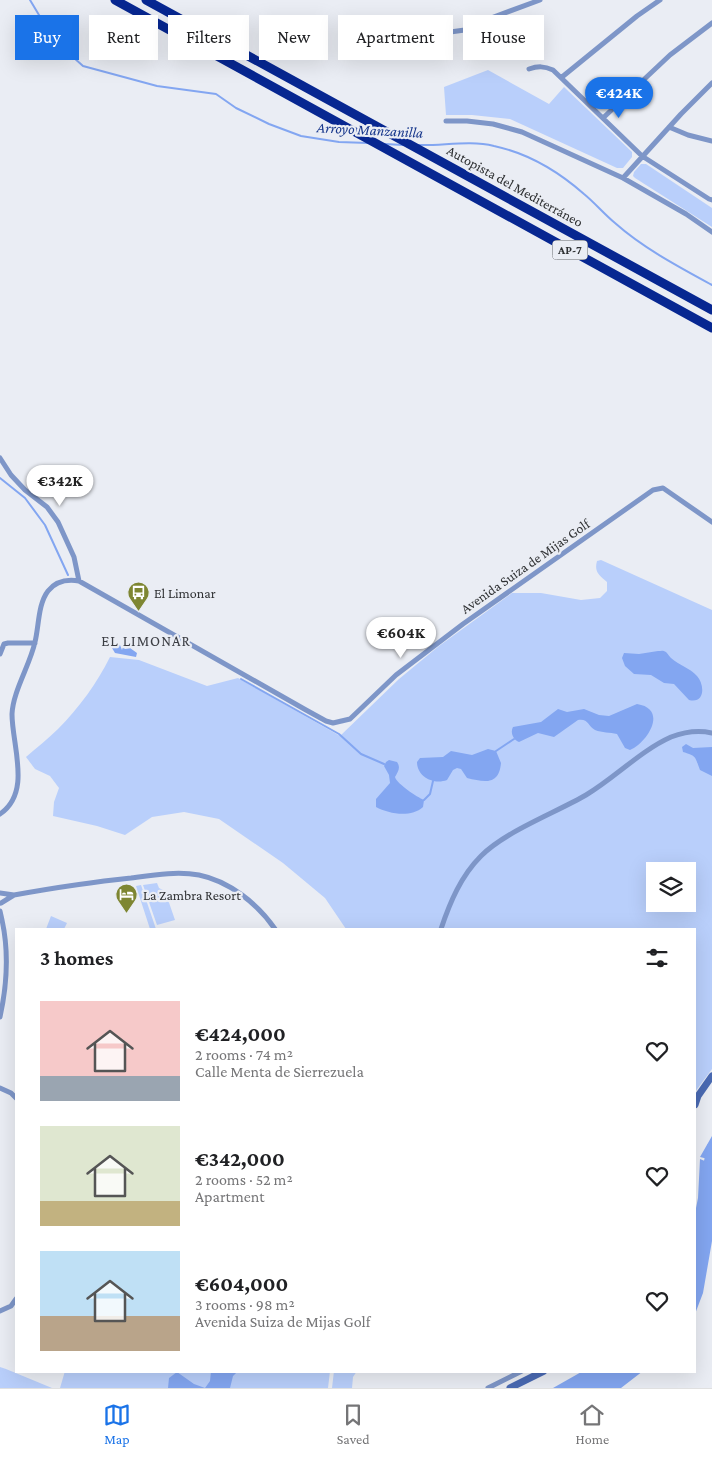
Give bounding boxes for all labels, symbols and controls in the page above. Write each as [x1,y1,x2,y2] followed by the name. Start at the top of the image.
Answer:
[15,15,79,60] chip: Buy
[89,15,158,60] chip: Rent
[168,15,249,60] chip: Filters
[259,15,328,60] chip: New
[338,15,453,60] chip: Apartment
[463,15,544,60] chip: House
[584,76,654,119] pin: €424K
[596,84,642,101] text: €424K
[315,119,424,142] water label: Arroyo Manzanilla
[444,142,586,230] street label: Autopista del Mediterráneo
[552,240,588,260] road number: AP-7
[25,464,95,507] pin: €342K
[37,472,83,489] text: €342K
[458,515,594,617] street label: Avenida Suiza de Mijas Golf
[126,581,150,612] bus stop icon: El Limonar
[154,585,216,601] place label: El Limonar
[366,616,436,659] pin: €604K
[377,624,425,641] text: €604K
[101,633,191,649] district label: EL LIMONAR
[646,862,696,912] map controls
[646,862,696,912] button: layers
[115,883,139,914] hotel icon: La Zambra Resort
[143,887,241,903] place label: La Zambra Resort
[643,944,671,972] icon: filters
[40,946,113,970] text: 3 homes
[80,1021,140,1081] icon: home
[195,1022,286,1046] text: €424,000
[643,1037,671,1065] icon: heart
[195,1046,293,1063] text: 2 rooms · 74 m²
[195,1063,364,1080] text: Calle Menta de Sierrezuela
[80,1146,140,1206] icon: home
[195,1147,285,1171] text: €342,000
[643,1162,671,1190] icon: heart
[195,1171,293,1188] text: 2 rooms · 52 m²
[195,1188,265,1205] text: Apartment
[80,1271,140,1331] icon: home
[195,1272,288,1296] text: €604,000
[643,1287,671,1315] icon: heart
[195,1296,295,1313] text: 3 rooms · 98 m²
[195,1313,371,1330] text: Avenida Suiza de Mijas Golf
[103,1401,131,1447] tab: Map
[337,1401,370,1447] tab: Saved
[576,1401,609,1447] tab: Home

